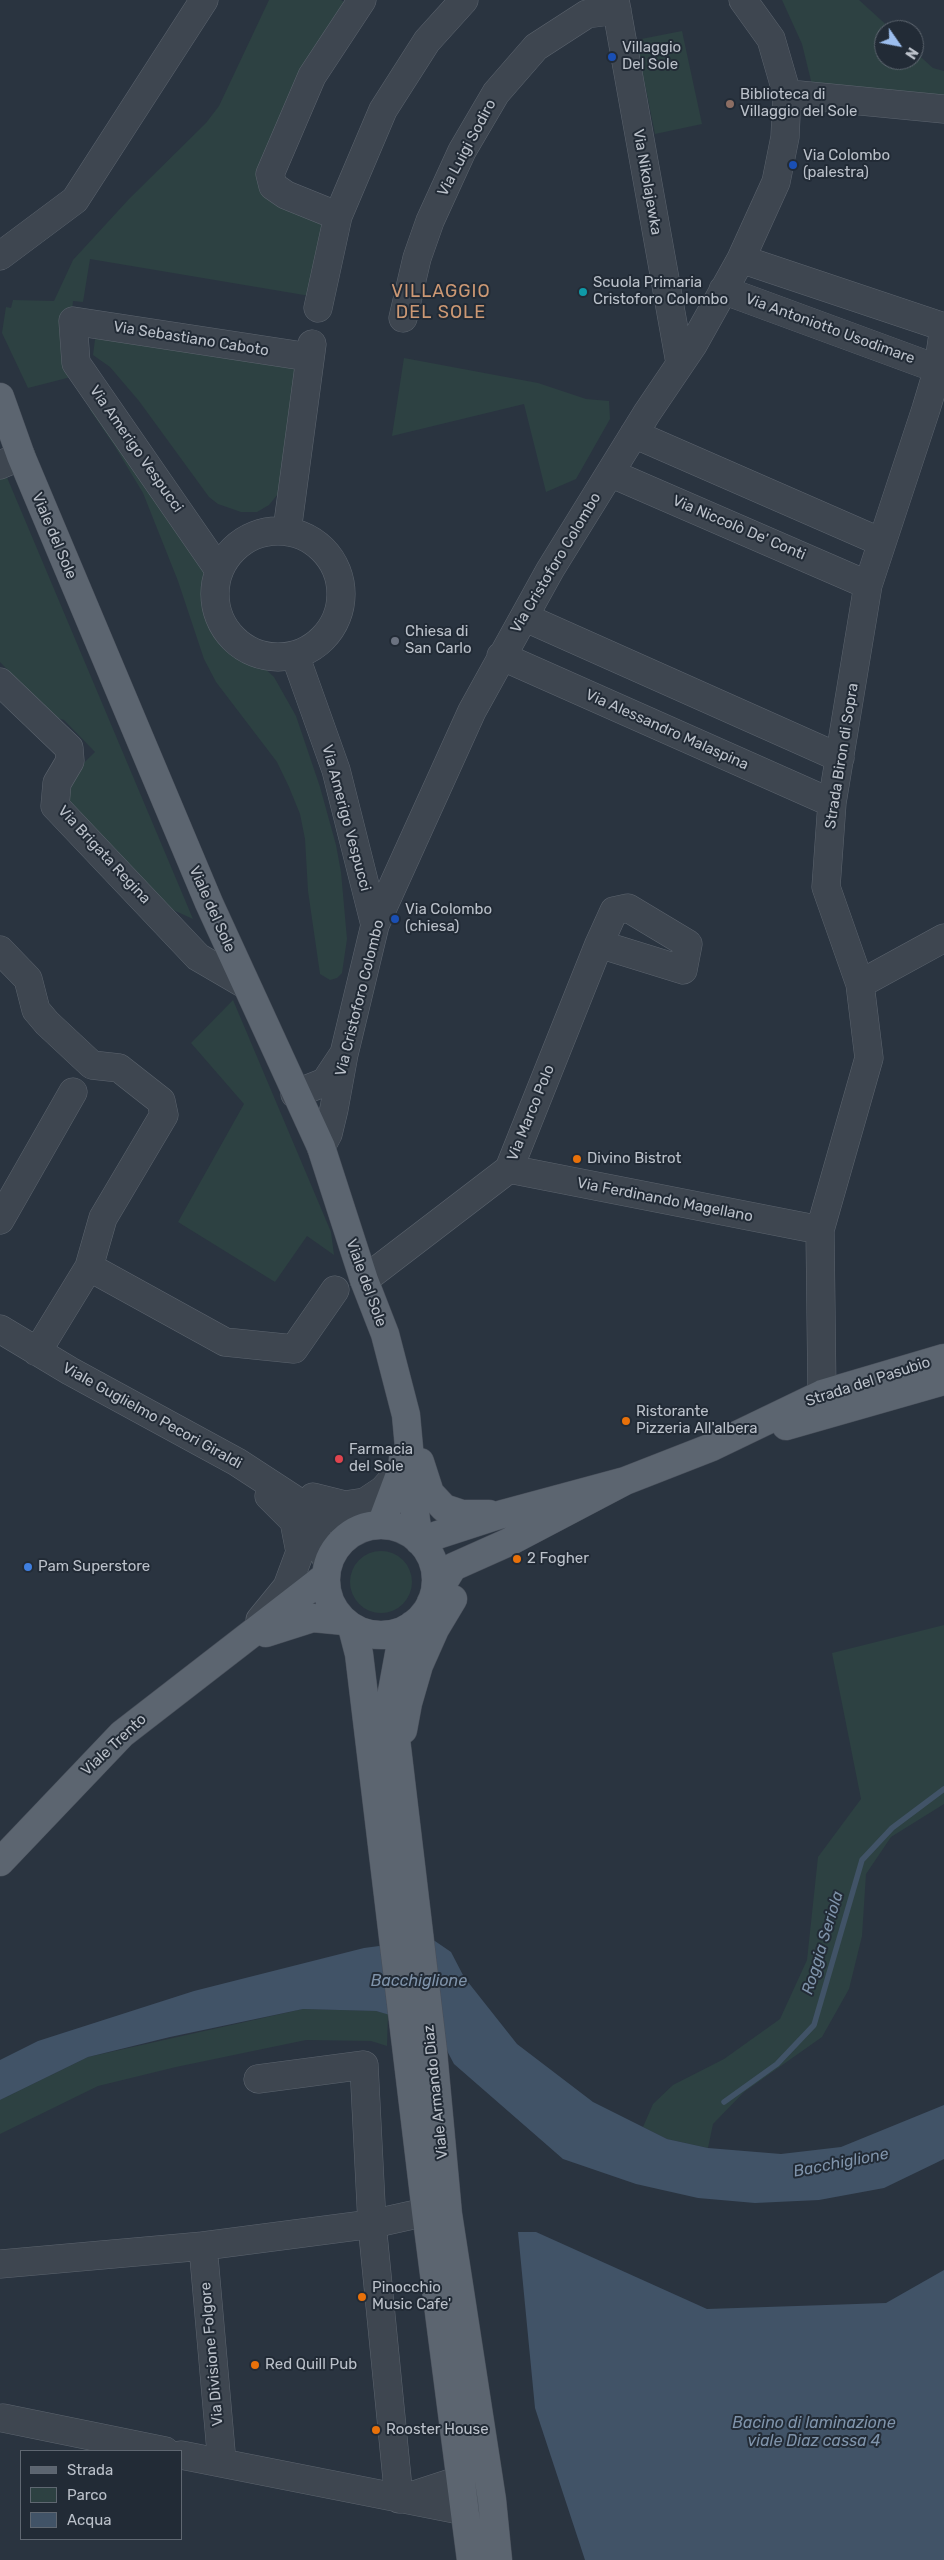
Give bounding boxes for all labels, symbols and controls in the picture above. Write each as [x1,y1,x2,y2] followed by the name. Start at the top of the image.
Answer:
[874,20,924,70] north arrow
[622,39,681,74] place label: Villaggio Del Sole
[901,44,921,62] text: N
[606,51,618,63] marker: Villaggio Del Sole
[740,86,857,121] place label: Biblioteca di Villaggio del Sole
[434,96,500,200] street label: Via Luigi Sodiro
[724,98,736,110] marker: Biblioteca di Villaggio del Sole
[629,128,665,236] street label: Via Nikolajewka
[803,147,890,182] place label: Via Colombo (palestra)
[787,159,799,171] marker: Via Colombo (palestra)
[593,274,728,309] place label: Scuola Primaria Cristoforo Colombo
[390,281,492,324] district label: VILLAGGIO DEL SOLE
[577,286,589,298] marker: Scuola Primaria Cristoforo Colombo
[743,290,917,368] street label: Via Antoniotto Usodimare
[112,318,270,360] street label: Via Sebastiano Caboto
[85,382,187,516] street label: Via Amerigo Vespucci
[28,490,80,582] street label: Viale del Sole
[507,490,605,636] street label: Via Cristoforo Colombo
[670,492,808,564] street label: Via Niccolò De' Conti
[405,623,472,658] place label: Chiesa di San Carlo
[389,635,401,647] marker: Chiesa di San Carlo
[822,682,862,830] street label: Strada Biron di Sopra
[583,686,751,774] street label: Via Alessandro Malaspina
[318,743,374,893] street label: Via Amerigo Vespucci
[54,802,154,908] street label: Via Brigata Regina
[185,863,239,955] street label: Viale del Sole
[405,901,492,936] place label: Via Colombo (chiesa)
[389,913,401,925] marker: Via Colombo (chiesa)
[332,918,388,1078] street label: Via Cristoforo Colombo
[504,1062,558,1164] street label: Via Marco Polo
[587,1150,681,1168] place label: Divino Bistrot
[571,1153,583,1165] marker: Divino Bistrot
[575,1174,755,1226] street label: Via Ferdinando Magellano
[342,1237,390,1329] street label: Viale del Sole
[803,1353,933,1411] street label: Strada del Pasubio
[59,1359,245,1473] street label: Viale Guglielmo Pecori Giraldi
[636,1403,757,1438] place label: Ristorante Pizzeria All'albera
[620,1415,632,1427] marker: Ristorante Pizzeria All'albera
[349,1441,413,1476] place label: Farmacia del Sole
[333,1453,345,1465] marker: Farmacia del Sole
[527,1550,589,1568] place label: 2 Fogher
[511,1553,523,1565] marker: 2 Fogher
[38,1558,150,1576] place label: Pam Superstore
[22,1561,34,1573] marker: Pam Superstore
[78,1710,150,1780] street label: Viale Trento
[798,1889,848,1997] water label: Roggia Seriola
[371,1971,467,1991] water label: Bacchiglione
[420,2024,452,2160] street label: Viale Armando Diaz
[792,2144,890,2182] water label: Bacchiglione
[372,2279,451,2314] place label: Pinocchio Music Cafe'
[197,2281,227,2427] street label: Via Divisione Folgore
[356,2291,368,2303] marker: Pinocchio Music Cafe'
[265,2356,357,2374] place label: Red Quill Pub
[249,2359,261,2371] marker: Red Quill Pub
[732,2413,896,2451] water label: Bacino di laminazione viale Diaz cassa 4
[386,2421,489,2439] place label: Rooster House
[370,2424,382,2436] marker: Rooster House
[20,2450,182,2540] legend
[67,2461,113,2479] text: Strada
[67,2486,107,2504] text: Parco
[67,2511,112,2529] text: Acqua

